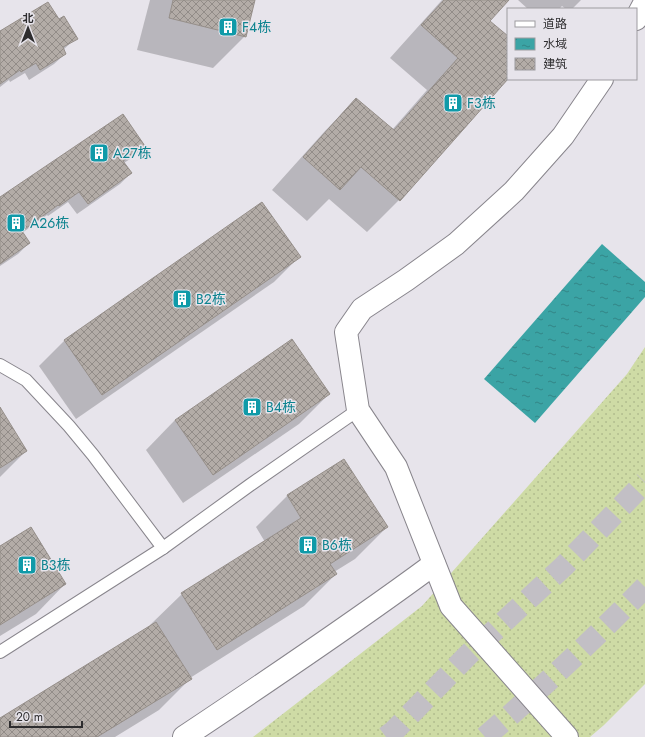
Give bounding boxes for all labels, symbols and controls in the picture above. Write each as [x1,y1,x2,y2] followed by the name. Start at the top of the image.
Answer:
[8,8,48,48] north arrow
[507,8,637,80] legend
[23,10,34,26] text: 北
[543,15,567,33] text: 道路
[217,16,239,38] building icon: F4栋
[242,17,271,37] place label: F4栋
[543,35,567,53] text: 水域
[543,55,567,73] text: 建筑
[442,92,464,114] building icon: F3栋
[467,93,496,113] place label: F3栋
[88,142,110,164] building icon: A27栋
[113,143,152,163] place label: A27栋
[5,212,27,234] building icon: A26栋
[30,213,69,233] place label: A26栋
[171,288,193,310] building icon: B2栋
[196,289,226,309] place label: B2栋
[241,396,263,418] building icon: B4栋
[266,397,296,417] place label: B4栋
[297,534,319,556] building icon: B6栋
[322,535,352,555] place label: B6栋
[16,554,38,576] building icon: B3栋
[41,555,70,575] place label: B3栋
[10,703,82,729] scale bar
[16,708,43,726] text: 20 m

